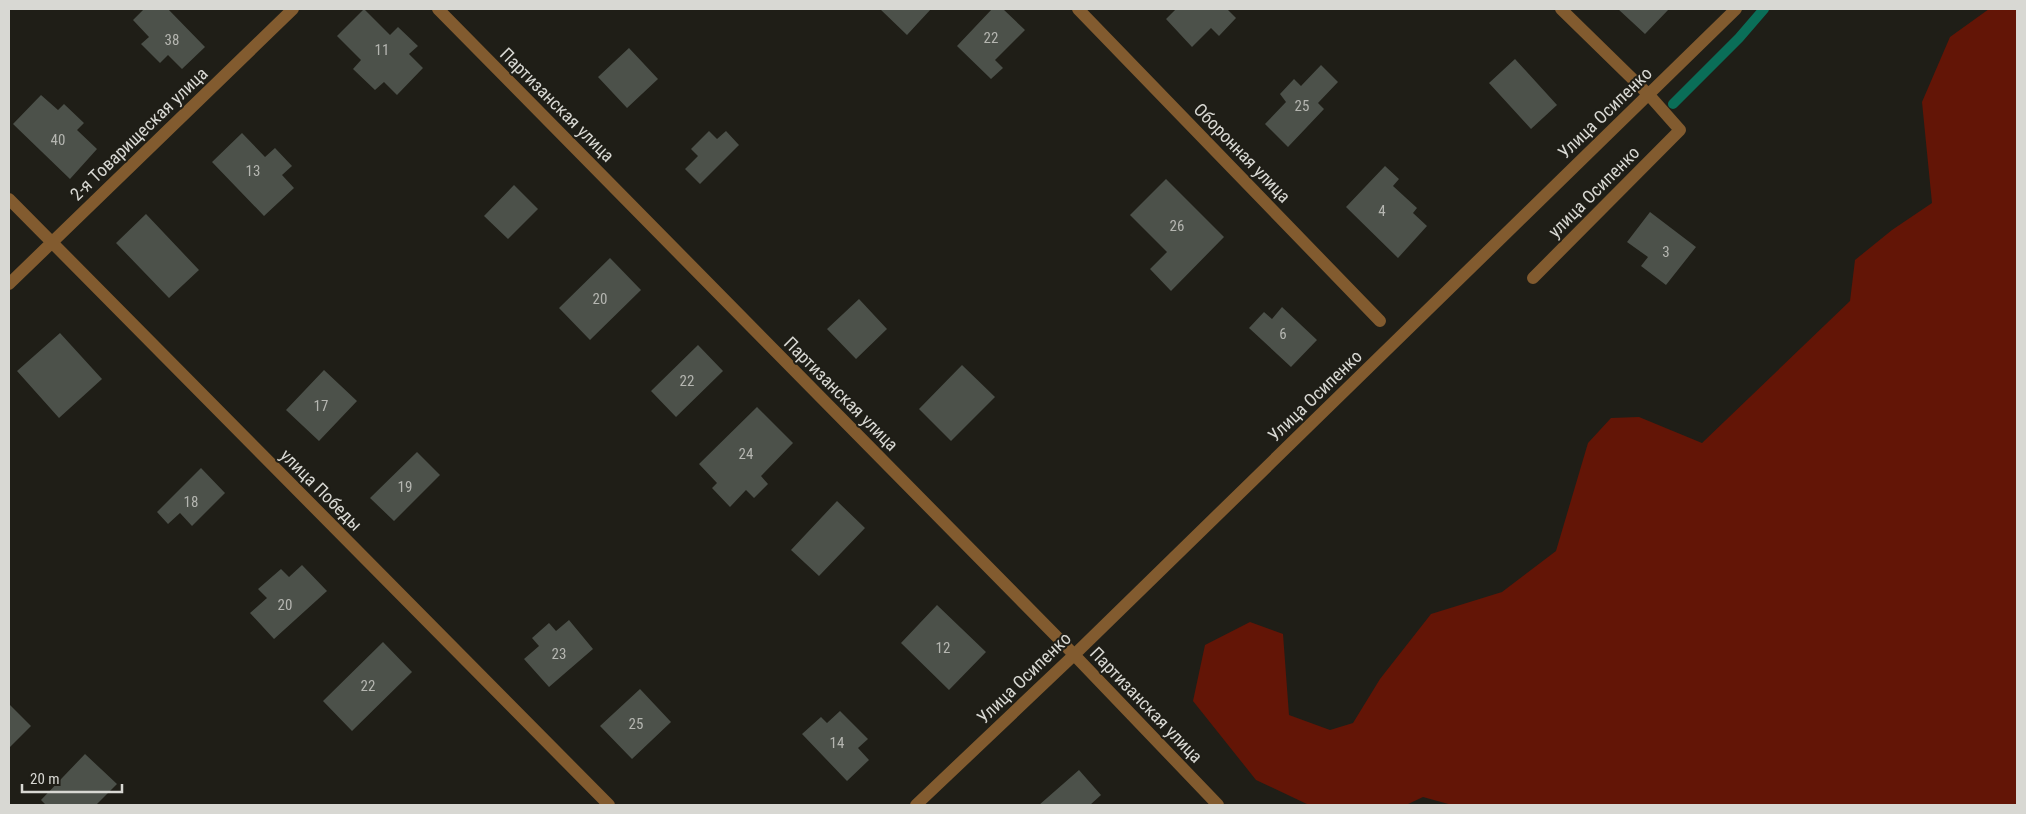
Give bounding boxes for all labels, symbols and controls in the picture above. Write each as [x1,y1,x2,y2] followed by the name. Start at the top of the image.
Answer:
[984,29,998,47] house number: 22
[165,31,179,49] house number: 38
[375,41,389,59] house number: 11
[496,43,619,166] street label: Партизанская улица
[66,63,212,205] street label: 2-я Товарищеская улица
[1553,63,1656,163] street label: Улица Осипенко
[1295,97,1309,115] house number: 25
[1190,99,1295,207] street label: Оборонная улица
[51,131,65,149] house number: 40
[1544,142,1644,242] street label: улица Осипенко
[246,162,260,180] house number: 13
[1378,202,1386,220] house number: 4
[1170,217,1184,235] house number: 26
[1662,243,1670,261] house number: 3
[593,290,607,308] house number: 20
[1279,325,1287,343] house number: 6
[780,332,903,455] street label: Партизанская улица
[1263,346,1366,446] street label: Улица Осипенко
[680,372,694,390] house number: 22
[314,397,328,415] house number: 17
[276,444,367,535] street label: улица Победы
[739,445,753,463] house number: 24
[398,478,412,496] house number: 19
[184,493,198,511] house number: 18
[278,596,292,614] house number: 20
[972,628,1075,728] street label: Улица Осипенко
[936,639,950,657] house number: 12
[1086,642,1207,767] street label: Партизанская улица
[552,645,566,663] house number: 23
[361,677,375,695] house number: 22
[629,715,643,733] house number: 25
[830,734,844,752] house number: 14
[22,762,122,794] scale bar
[30,770,60,788] text: 20 m

